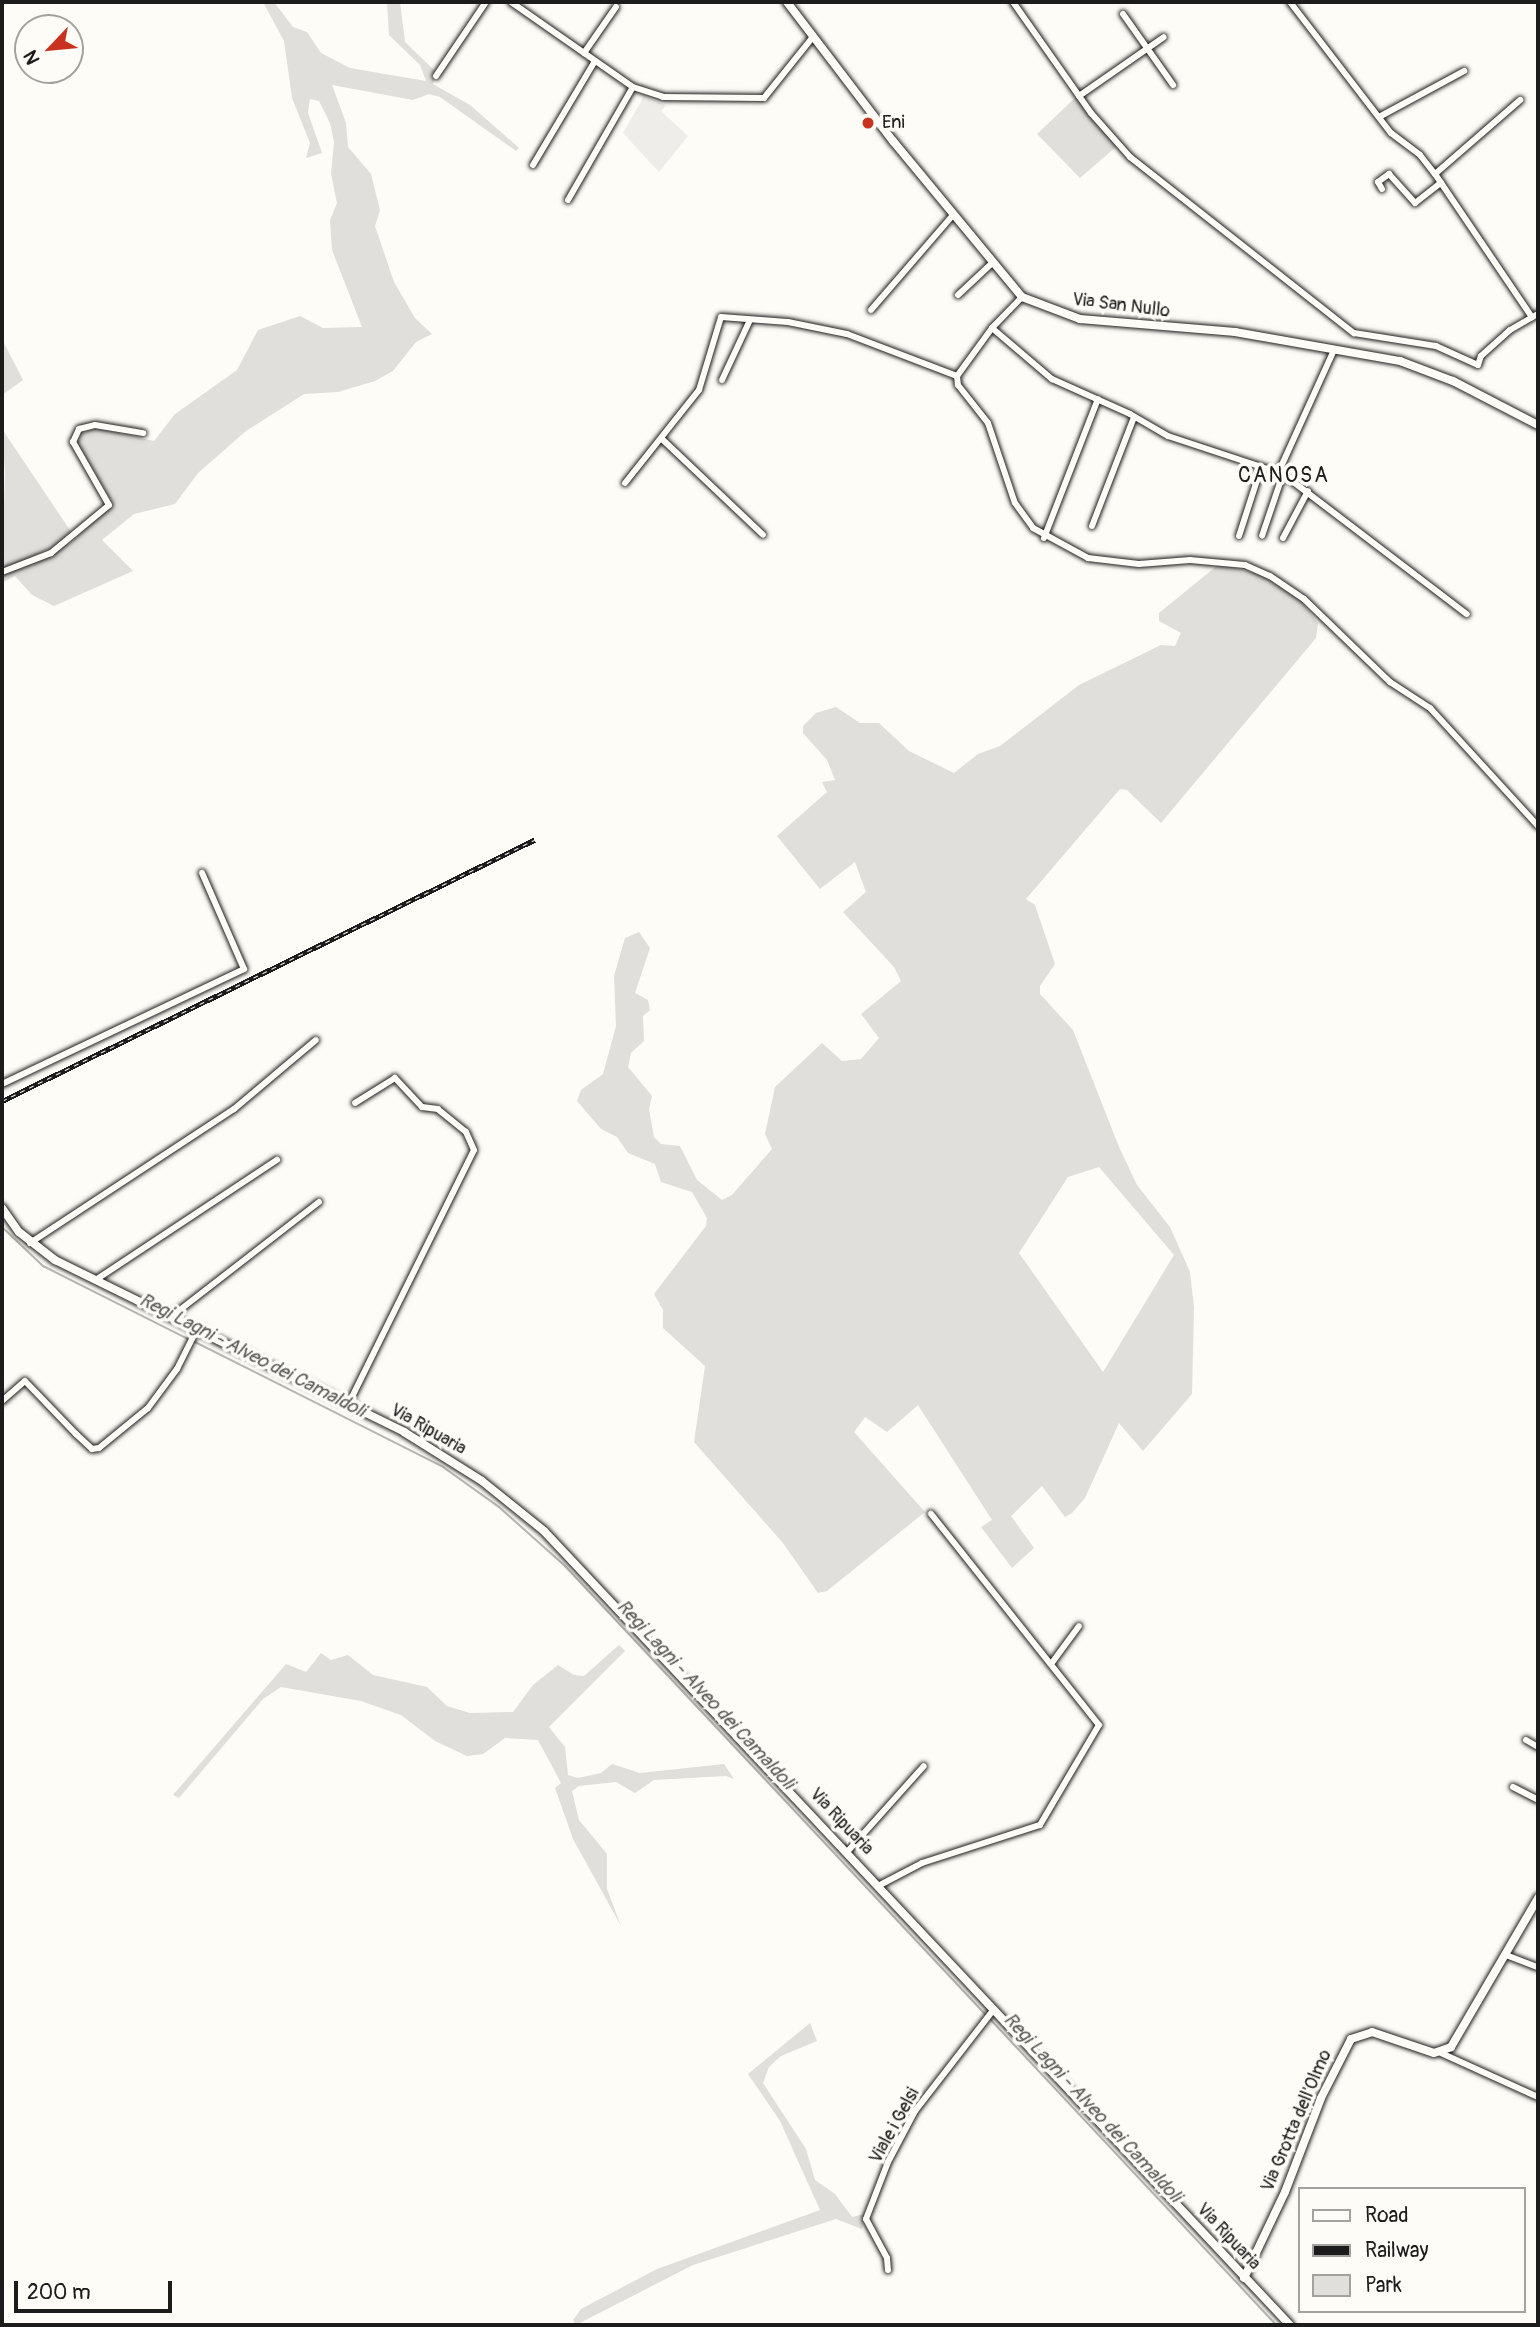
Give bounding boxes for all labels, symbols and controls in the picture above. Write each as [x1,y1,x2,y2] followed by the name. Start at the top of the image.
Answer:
[14,14,84,84] north arrow
[18,46,46,68] text: N
[882,112,905,134] place label: Eni
[860,115,876,131] marker: Eni
[1071,289,1171,323] street label: Via San Nullo
[1239,463,1329,489] district label: CANOSA
[135,1289,369,1423] water label: Regi Lagni - Alveo dei Camaldoli
[386,1400,470,1460] street label: Via Ripuaria
[611,1596,799,1794] water label: Regi Lagni - Alveo dei Camaldoli
[805,1784,877,1860] street label: Via Ripuaria
[998,2009,1186,2207] water label: Regi Lagni - Alveo dei Camaldoli
[1257,2047,1337,2195] street label: Via Grotta dell'Olmo
[865,2085,925,2167] street label: Viale i Gelsi
[1298,2187,1526,2313] legend
[1192,2199,1264,2275] street label: Via Ripuaria
[1365,2202,1409,2229] text: Road
[1365,2237,1429,2264] text: Railway
[18,2268,175,2312] scale bar
[1365,2272,1402,2299] text: Park
[27,2279,91,2306] text: 200 m

